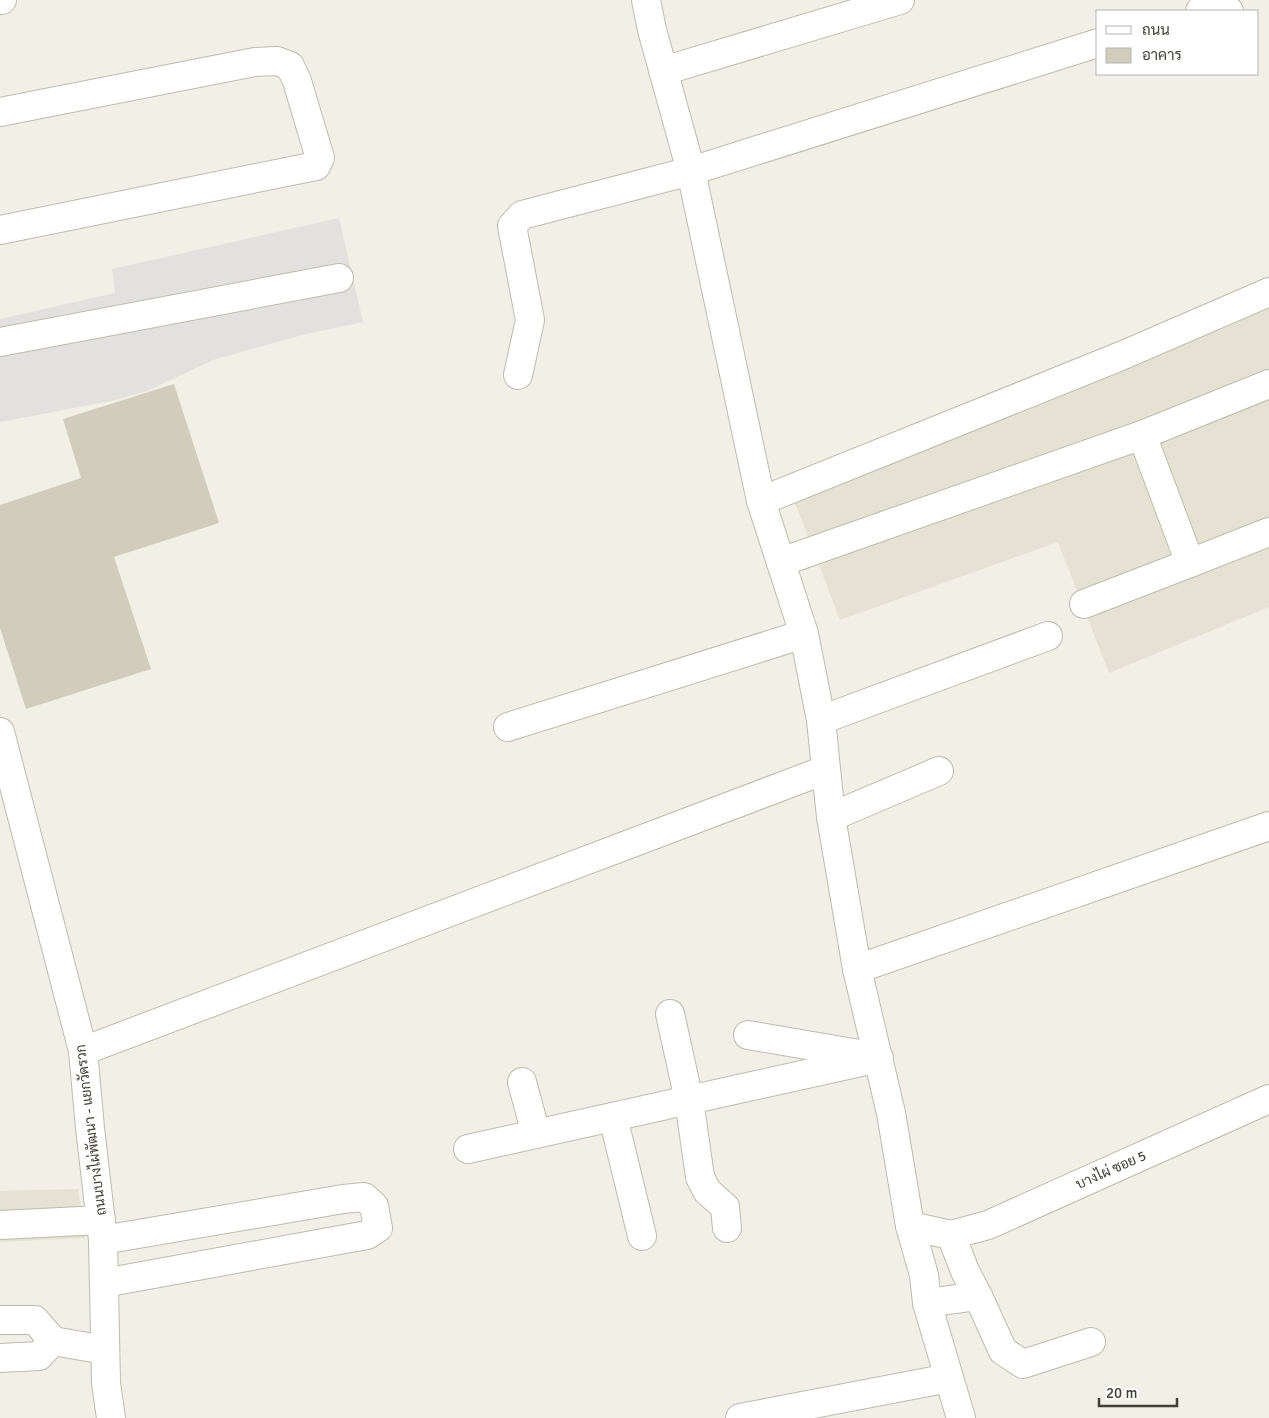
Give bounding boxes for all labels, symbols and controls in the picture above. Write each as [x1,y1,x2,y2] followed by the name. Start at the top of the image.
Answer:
[1096,10,1259,75] legend
[1142,21,1170,39] text: ถนน
[1142,46,1182,64] text: อาคาร
[72,1043,110,1217] street label: ถนนบางไผ่พัฒนา - แยกวัดรวก
[1073,1147,1149,1193] street label: บางไผ่ ซอย 5
[1099,1376,1176,1408] scale bar
[1106,1384,1137,1402] text: 20 m

